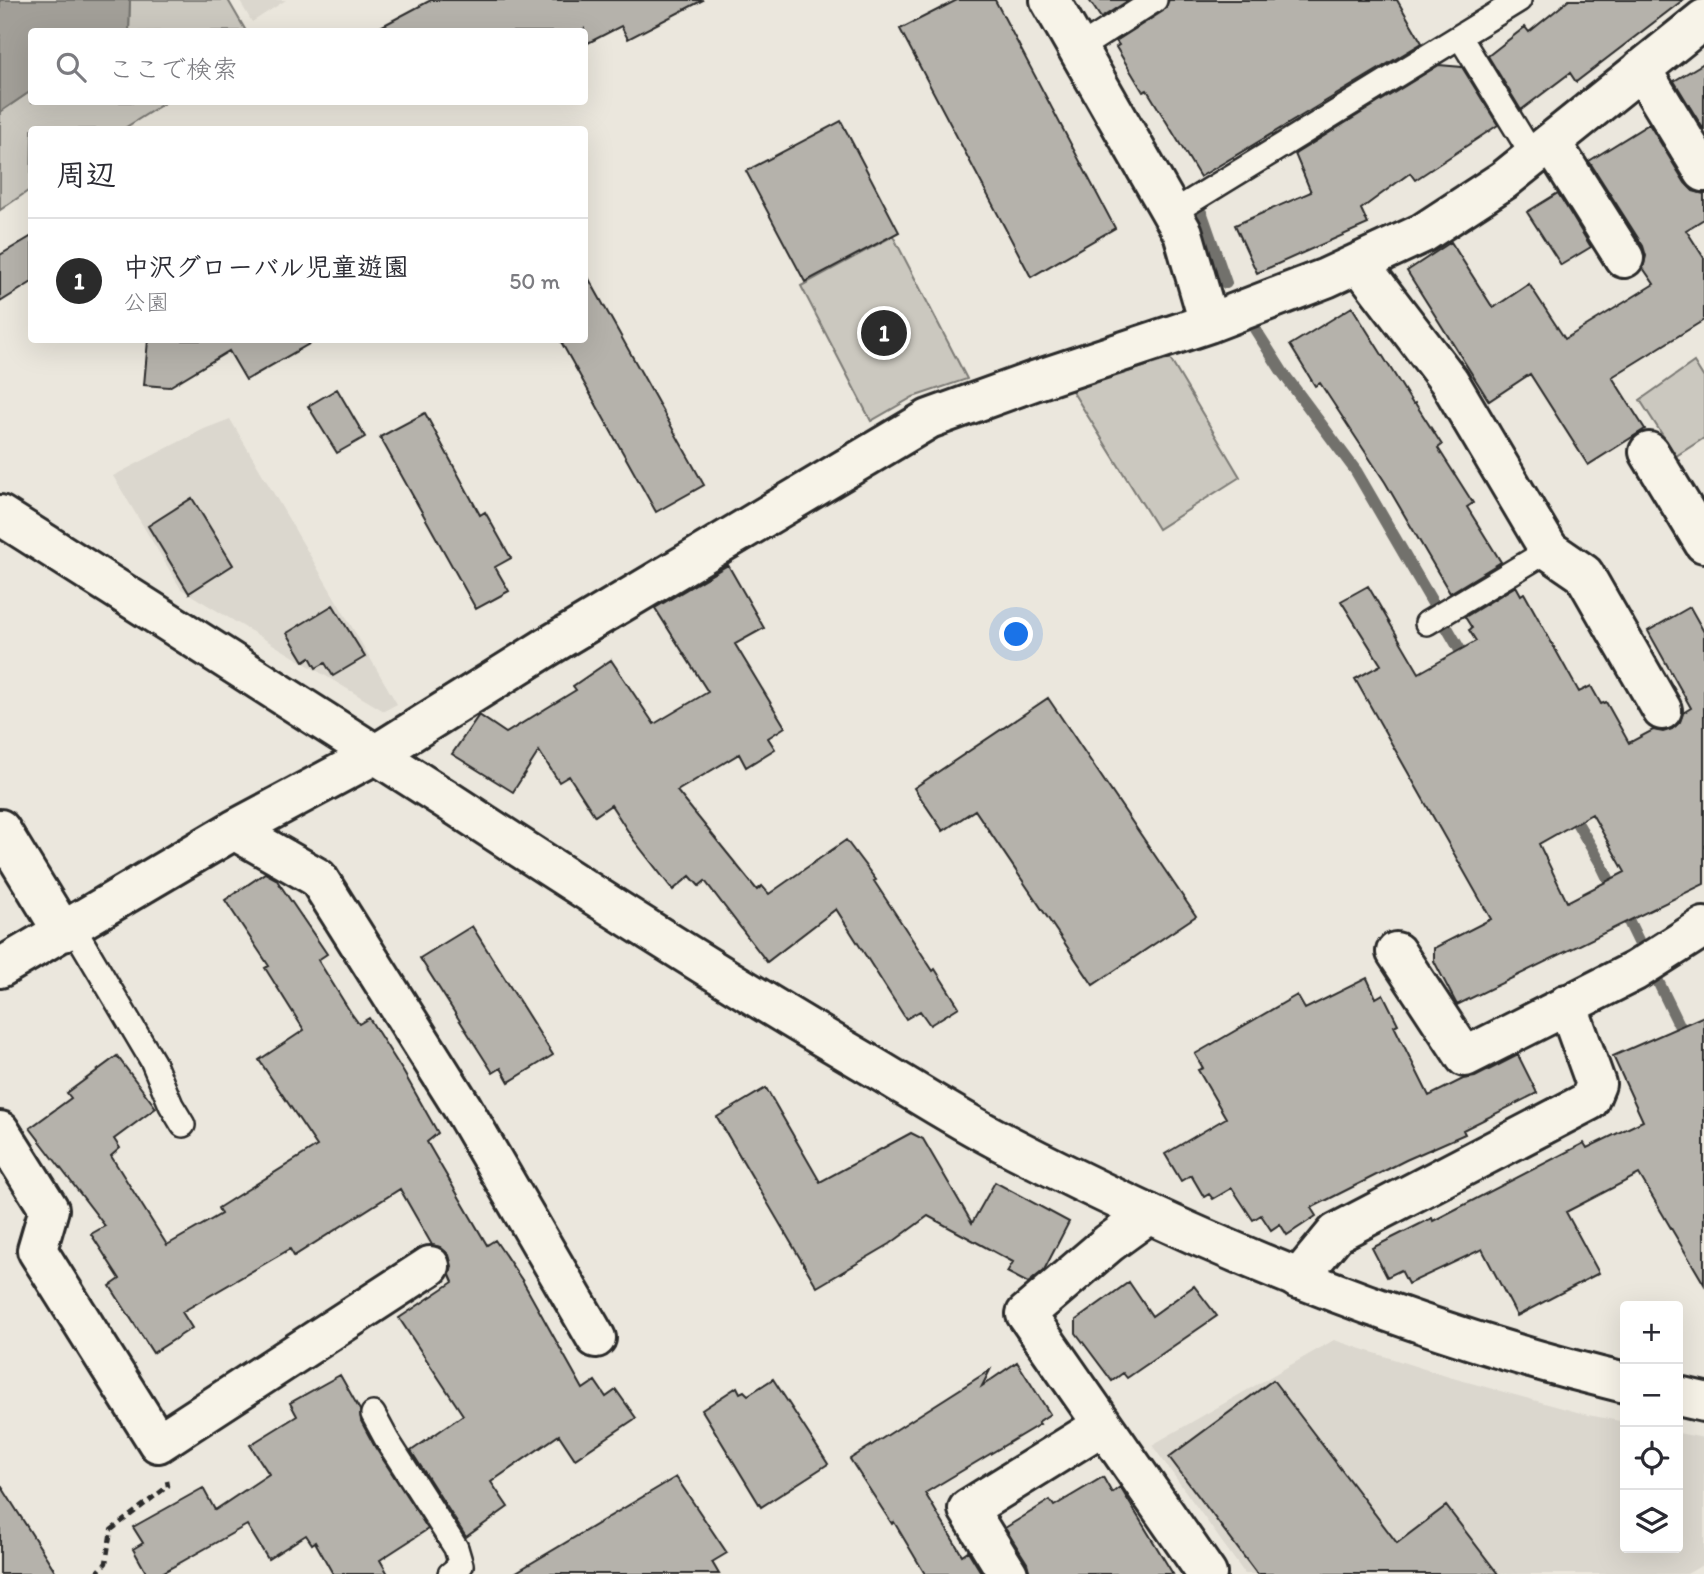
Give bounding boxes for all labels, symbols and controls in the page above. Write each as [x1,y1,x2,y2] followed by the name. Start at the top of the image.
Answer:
[28,28,588,105] search box
[52,48,90,86] icon: search
[108,53,238,85] text: ここで検索
[56,156,116,193] text: 周辺
[123,251,409,283] text: 中沢グローバル児童遊園
[74,267,84,295] text: 1
[509,267,560,295] text: 50 m
[123,288,169,316] text: 公園
[861,307,907,359] pin: 1
[999,617,1033,651] your location
[1620,1301,1683,1553] map controls
[1620,1301,1683,1364] button: +
[1620,1364,1683,1427] button: −
[1620,1427,1683,1490] button: locate
[1620,1490,1683,1553] button: layers

